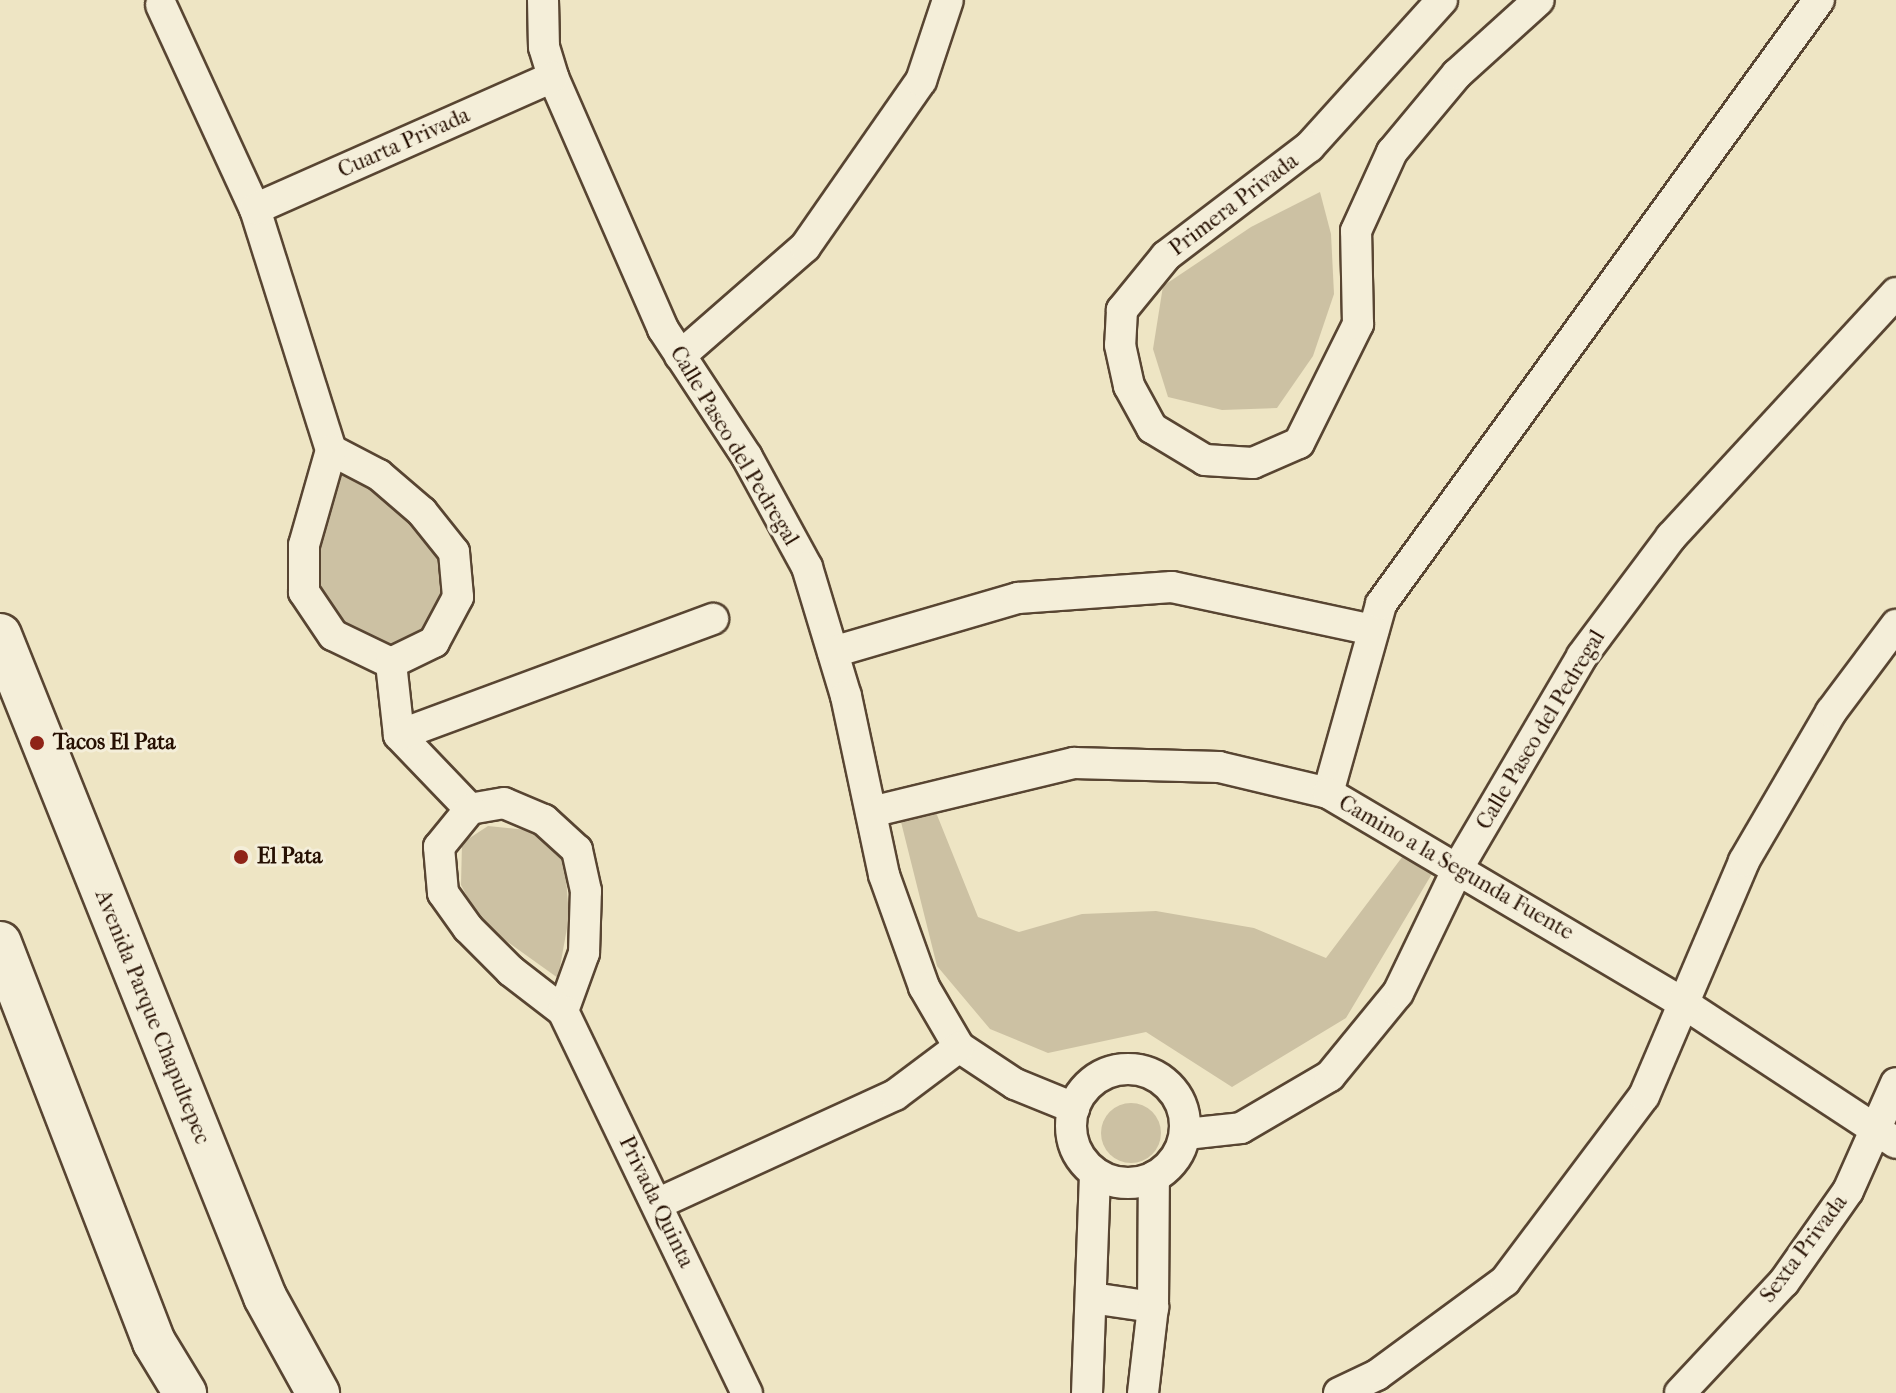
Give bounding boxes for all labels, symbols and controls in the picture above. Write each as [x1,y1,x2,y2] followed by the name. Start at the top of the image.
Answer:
[334,102,474,184] street label: Cuarta Privada
[1164,148,1304,262] street label: Primera Privada
[664,341,804,551] street label: Calle Paseo del Pedregal
[1471,625,1611,835] street label: Calle Paseo del Pedregal
[53,730,175,756] place label: Tacos El Pata
[28,734,46,752] marker: Tacos El Pata
[1334,790,1578,946] street label: Camino a la Segunda Fuente
[257,844,322,870] place label: El Pata
[232,848,250,866] marker: El Pata
[89,886,215,1148] street label: Avenida Parque Chapultepec
[613,1132,699,1272] street label: Privada Quinta
[1755,1190,1853,1308] street label: Sexta Privada

